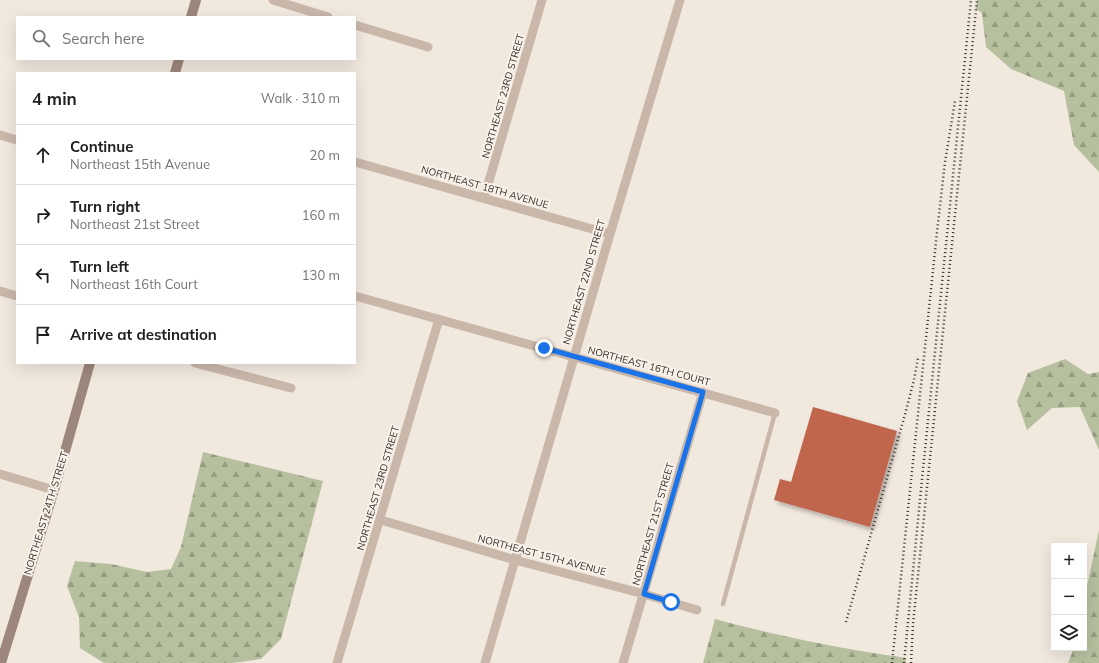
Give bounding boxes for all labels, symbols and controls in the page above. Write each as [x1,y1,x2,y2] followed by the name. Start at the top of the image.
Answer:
[16,16,356,60] search box
[30,27,52,49] icon: search
[62,29,144,48] text: Search here
[479,32,527,160] street label: NORTHEAST 23RD STREET
[32,88,77,109] text: 4 min
[261,90,340,106] text: Walk · 310 m
[70,137,133,156] text: Continue
[32,144,54,166] icon: ahead
[310,147,340,163] text: 20 m
[70,156,210,172] text: Northeast 15th Avenue
[420,163,550,211] street label: NORTHEAST 18TH AVENUE
[70,197,140,216] text: Turn right
[32,204,54,226] icon: right
[302,207,340,223] text: 160 m
[70,216,199,232] text: Northeast 21st Street
[560,218,608,346] street label: NORTHEAST 22ND STREET
[70,257,129,276] text: Turn left
[32,264,54,286] icon: left
[302,267,340,283] text: 130 m
[70,276,198,292] text: Northeast 16th Court
[32,324,54,346] icon: arrive
[70,325,217,344] text: Arrive at destination
[535,339,553,357] route end
[586,343,712,389] street label: NORTHEAST 16TH COURT
[354,424,402,552] street label: NORTHEAST 23RD STREET
[21,450,71,576] street label: NORTHEAST 24TH STREET
[629,461,677,587] street label: NORTHEAST 21ST STREET
[477,532,608,578] street label: NORTHEAST 15TH AVENUE
[1051,543,1087,651] map controls
[1051,543,1087,579] button: +
[1051,579,1087,615] button: −
[662,593,680,611] route start
[1051,615,1087,651] button: layers

